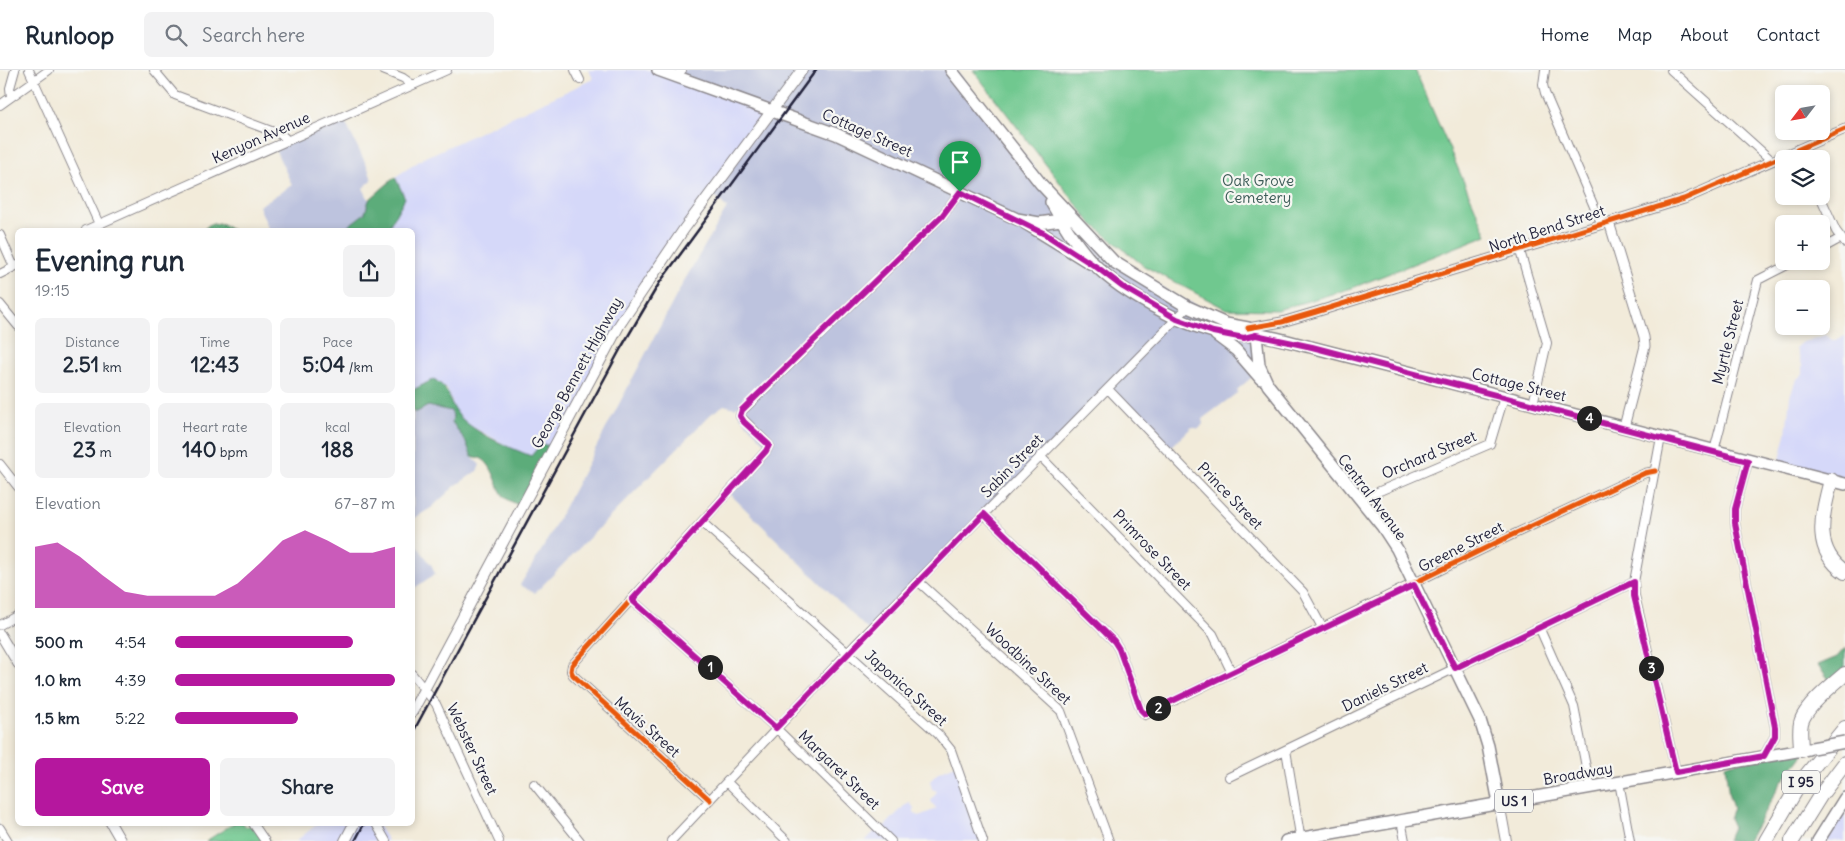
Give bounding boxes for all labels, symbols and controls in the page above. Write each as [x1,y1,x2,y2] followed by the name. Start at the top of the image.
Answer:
[144,12,494,57] search box
[25,20,114,50] text: Runloop
[162,21,190,49] icon: search
[202,23,305,47] text: Search here
[1541,23,1589,46] text: Home
[1617,23,1652,46] text: Map
[1680,23,1728,46] text: About
[1756,23,1820,46] text: Contact
[1775,85,1830,140] north arrow
[1775,85,1830,335] map controls
[819,104,915,161] street label: Cottage Street
[209,107,313,168] street label: Kenyon Avenue
[939,141,981,192] pin
[946,148,974,176] icon: arrive
[1775,150,1830,205] button: layers
[1222,171,1294,207] park label: Oak Grove Cemetery
[1486,201,1607,256] street label: North Bend Street
[1775,215,1830,270] button: +
[35,243,185,279] text: Evening run
[343,245,395,297] button: share
[35,280,70,300] text: 19:15
[1775,280,1830,335] button: −
[527,294,626,452] street label: George Bennett Highway
[1708,297,1747,386] street label: Myrtle Street
[65,333,120,351] text: Distance
[200,333,230,351] text: Time
[322,333,353,351] text: Pace
[63,351,99,378] text: 2.51
[191,351,239,378] text: 12:43
[302,351,345,378] text: 5:04
[99,358,122,376] text: km
[345,358,373,376] text: /km
[1470,364,1568,405] street label: Cottage Street
[1576,406,1602,430] pin: 4
[1585,409,1594,427] text: 4
[64,418,121,436] text: Elevation
[183,418,247,436] text: Heart rate
[325,418,350,436] text: kcal
[1379,426,1479,483] street label: Orchard Street
[977,430,1047,501] street label: Sabin Street
[73,436,96,463] text: 23
[182,436,216,463] text: 140
[321,436,354,463] text: 188
[96,443,112,461] text: m
[216,443,248,461] text: bpm
[1334,450,1411,544] street label: Central Avenue
[1194,458,1267,533] street label: Prince Street
[35,493,101,513] text: Elevation
[334,493,395,513] text: 67–87 m
[1109,505,1196,594] street label: Primrose Street
[1415,517,1507,576] street label: Greene Street
[981,619,1075,708] street label: Woodbine Street
[35,632,83,652] text: 500 m
[115,632,146,652] text: 4:54
[861,645,952,730] street label: Japonica Street
[698,654,722,680] pin: 1
[1638,656,1664,680] pin: 3
[708,658,713,676] text: 1
[1339,658,1431,716] street label: Daniels Street
[1648,659,1655,677] text: 3
[35,670,81,690] text: 1.0 km
[115,670,146,690] text: 4:39
[611,692,684,761] street label: Mavis Street
[1146,696,1170,720] pin: 2
[1155,699,1162,717] text: 2
[443,700,502,798] street label: Webster Street
[35,708,80,728] text: 1.5 km
[115,708,145,728] text: 5:22
[795,726,884,813] street label: Margaret Street
[35,758,210,816] button: Save
[220,758,395,816] button: Share
[1542,758,1614,789] street label: Broadway
[1782,770,1820,794] road number: I 95
[1495,789,1533,812] road number: US 1

